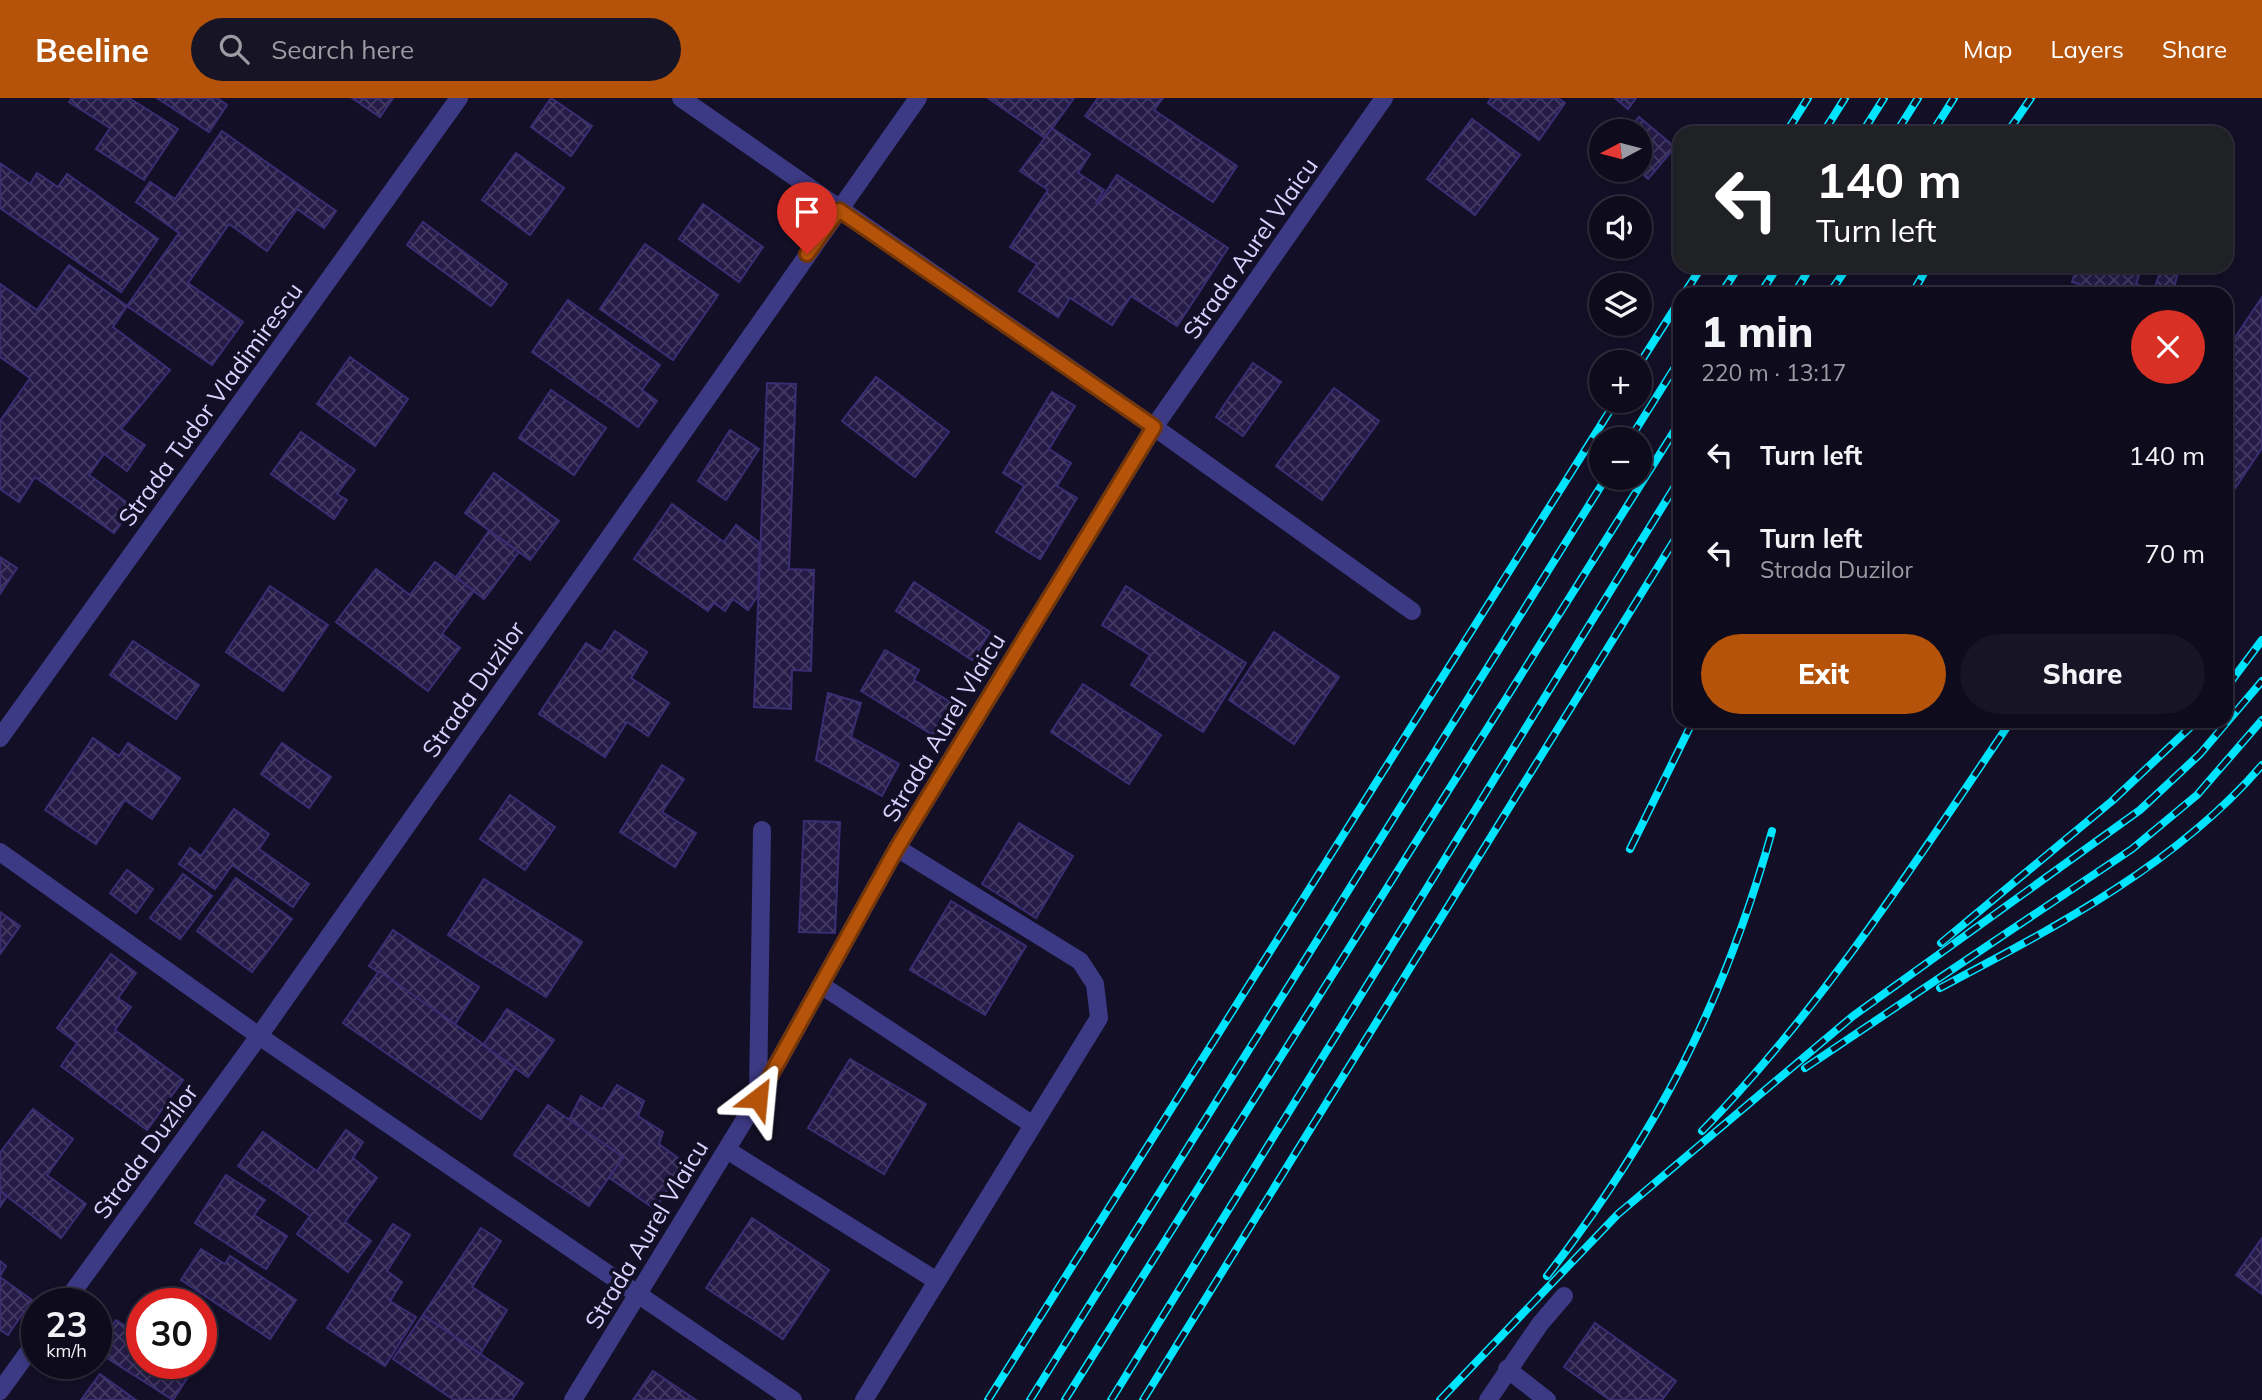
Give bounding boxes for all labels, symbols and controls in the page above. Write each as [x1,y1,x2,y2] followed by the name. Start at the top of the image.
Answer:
[191,18,681,81] search box
[35,29,149,70] text: Beeline
[215,30,253,68] icon: search
[271,33,414,66] text: Search here
[1963,34,2012,64] text: Map
[2050,34,2124,64] text: Layers
[2162,34,2227,64] text: Share
[1589,119,1652,182] north arrow
[1589,119,1652,490] map controls
[1816,149,1962,210] text: 140 m
[1176,151,1324,345] street label: Strada Aurel Vlaicu
[1701,154,1792,245] icon: left
[777,182,837,254] pin
[788,193,826,231] icon: arrive
[1589,196,1652,259] button: sound
[1816,210,1936,250] text: Turn left
[1589,273,1652,336] button: layers
[111,276,309,532] street label: Strada Tudor Vladimirescu
[1701,305,1814,358] text: 1 min
[2131,310,2205,384] button: close
[1589,350,1652,413] button: +
[1701,358,1846,387] text: 220 m · 13:17
[1589,427,1652,490] button: −
[1701,436,1739,474] icon: left
[1760,439,1862,472] text: Turn left
[2129,439,2205,472] text: 140 m
[1760,522,1862,555] text: Turn left
[1701,534,1739,572] icon: left
[2144,537,2205,570] text: 70 m
[1760,555,1913,584] text: Strada Duzilor
[415,615,531,763] street label: Strada Duzilor
[875,627,1011,827] street label: Strada Aurel Vlaicu
[1701,634,1946,714] button: Exit
[1960,634,2205,714] button: Share
[721,1061,795,1135] position arrow
[86,1077,204,1224] street label: Strada Duzilor
[578,1134,714,1334] street label: Strada Aurel Vlaicu
[126,1288,217,1379] speed limit sign: 30
[45,1302,88,1346] text: 23
[46,1339,87,1362] text: km/h

